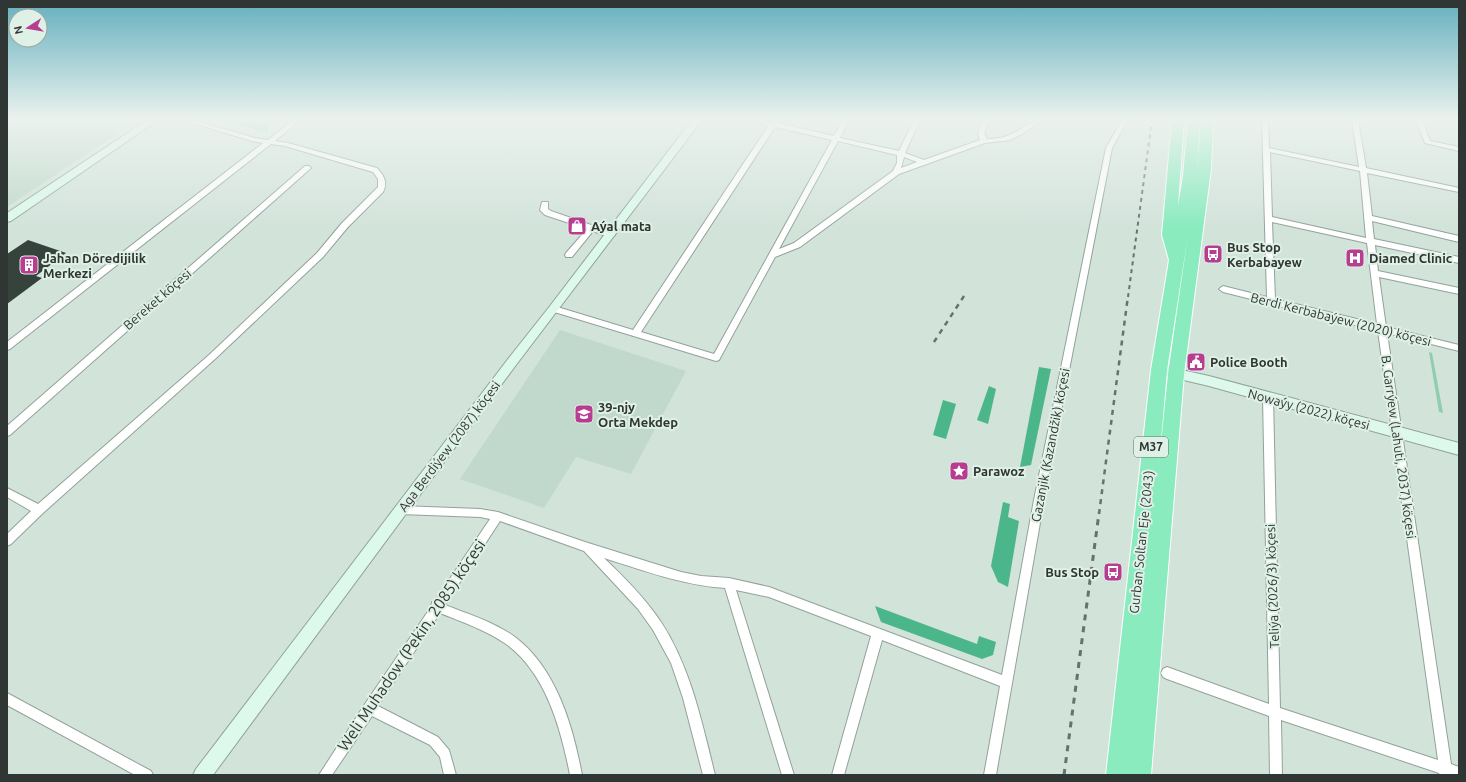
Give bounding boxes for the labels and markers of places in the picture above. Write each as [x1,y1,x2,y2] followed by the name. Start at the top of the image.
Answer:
[566,215,588,237] shop icon: Aýal mata
[591,219,651,233] place label: Aýal mata
[1227,240,1302,269] place label: Bus Stop Kerbabayew
[1202,243,1224,265] bus stop icon: Bus Stop Kerbabayew
[1344,247,1366,269] hospital icon: Diamed Clinic
[43,251,147,280] place label: Jahan Döredijilik Merkezi
[1369,251,1453,265] place label: Diamed Clinic
[18,254,40,276] building icon: Jahan Döredijilik Merkezi
[1185,351,1207,373] public building icon: Police Booth
[1210,355,1288,369] place label: Police Booth
[598,400,678,429] place label: 39-njy Orta Mekdep
[573,403,595,425] school or university icon: 39-njy Orta Mekdep
[948,460,970,482] place icon: Parawoz
[973,464,1024,478] place label: Parawoz
[1102,561,1124,583] bus stop icon: Bus Stop
[1045,565,1099,579] place label: Bus Stop

